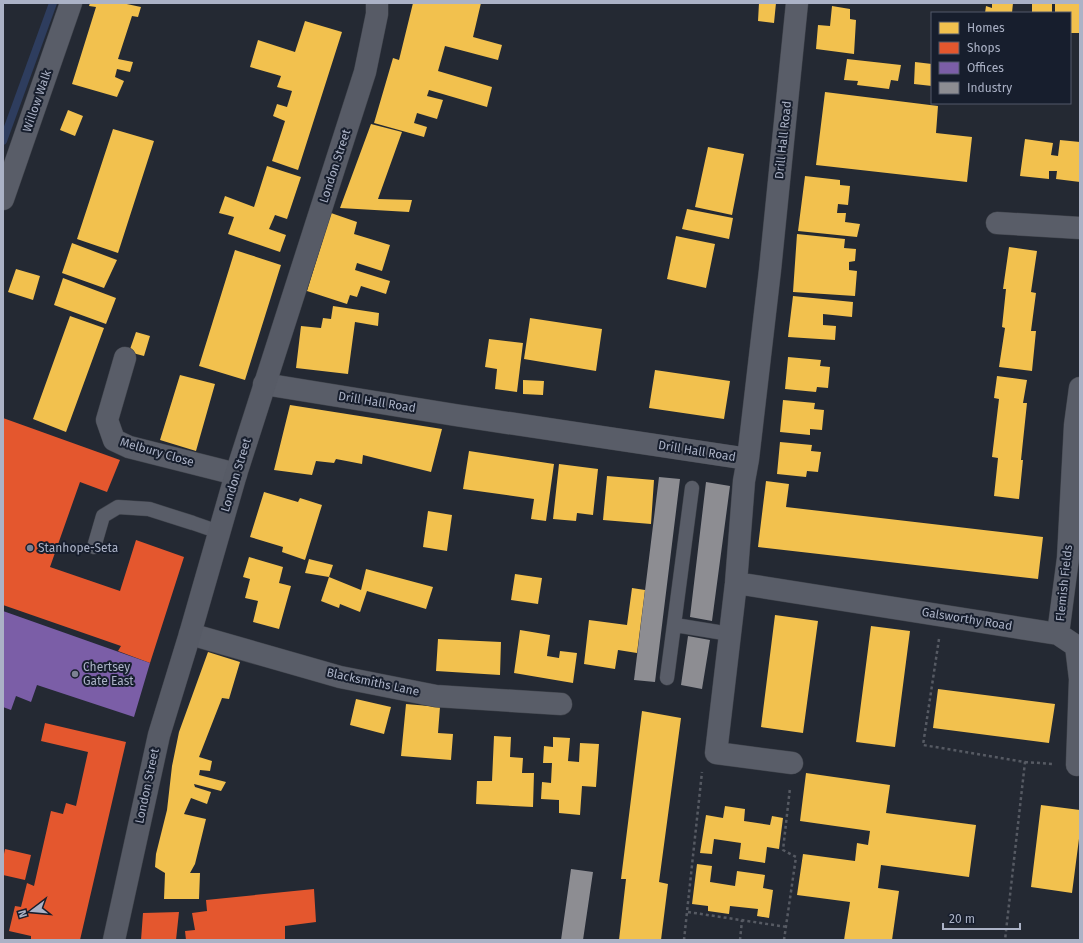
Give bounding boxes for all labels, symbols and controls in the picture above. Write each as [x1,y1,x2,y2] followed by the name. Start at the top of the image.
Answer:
[931,12,1071,104] legend
[967,21,1005,35] text: Homes
[967,41,1001,55] text: Shops
[967,61,1004,75] text: Offices
[20,67,54,134] street label: Willow Walk
[967,81,1012,95] text: Industry
[772,100,794,180] street label: Drill Hall Road
[316,127,354,205] street label: London Street
[337,389,417,415] street label: Drill Hall Road
[118,435,196,469] street label: Melbury Close
[218,436,254,514] street label: London Street
[657,438,737,464] street label: Drill Hall Road
[38,541,118,555] place label: Stanhope-Seta
[25,543,35,553] marker: Stanhope-Seta
[1053,544,1075,622] street label: Flemish Fields
[921,605,1013,633] street label: Galsworthy Road
[83,660,134,688] place label: Chertsey Gate East
[325,665,421,699] street label: Blacksmiths Lane
[70,669,80,679] marker: Chertsey Gate East
[132,746,162,825] street label: London Street
[12,891,52,931] north arrow
[943,905,1020,931] scale bar
[16,908,30,919] text: N
[949,912,975,926] text: 20 m

